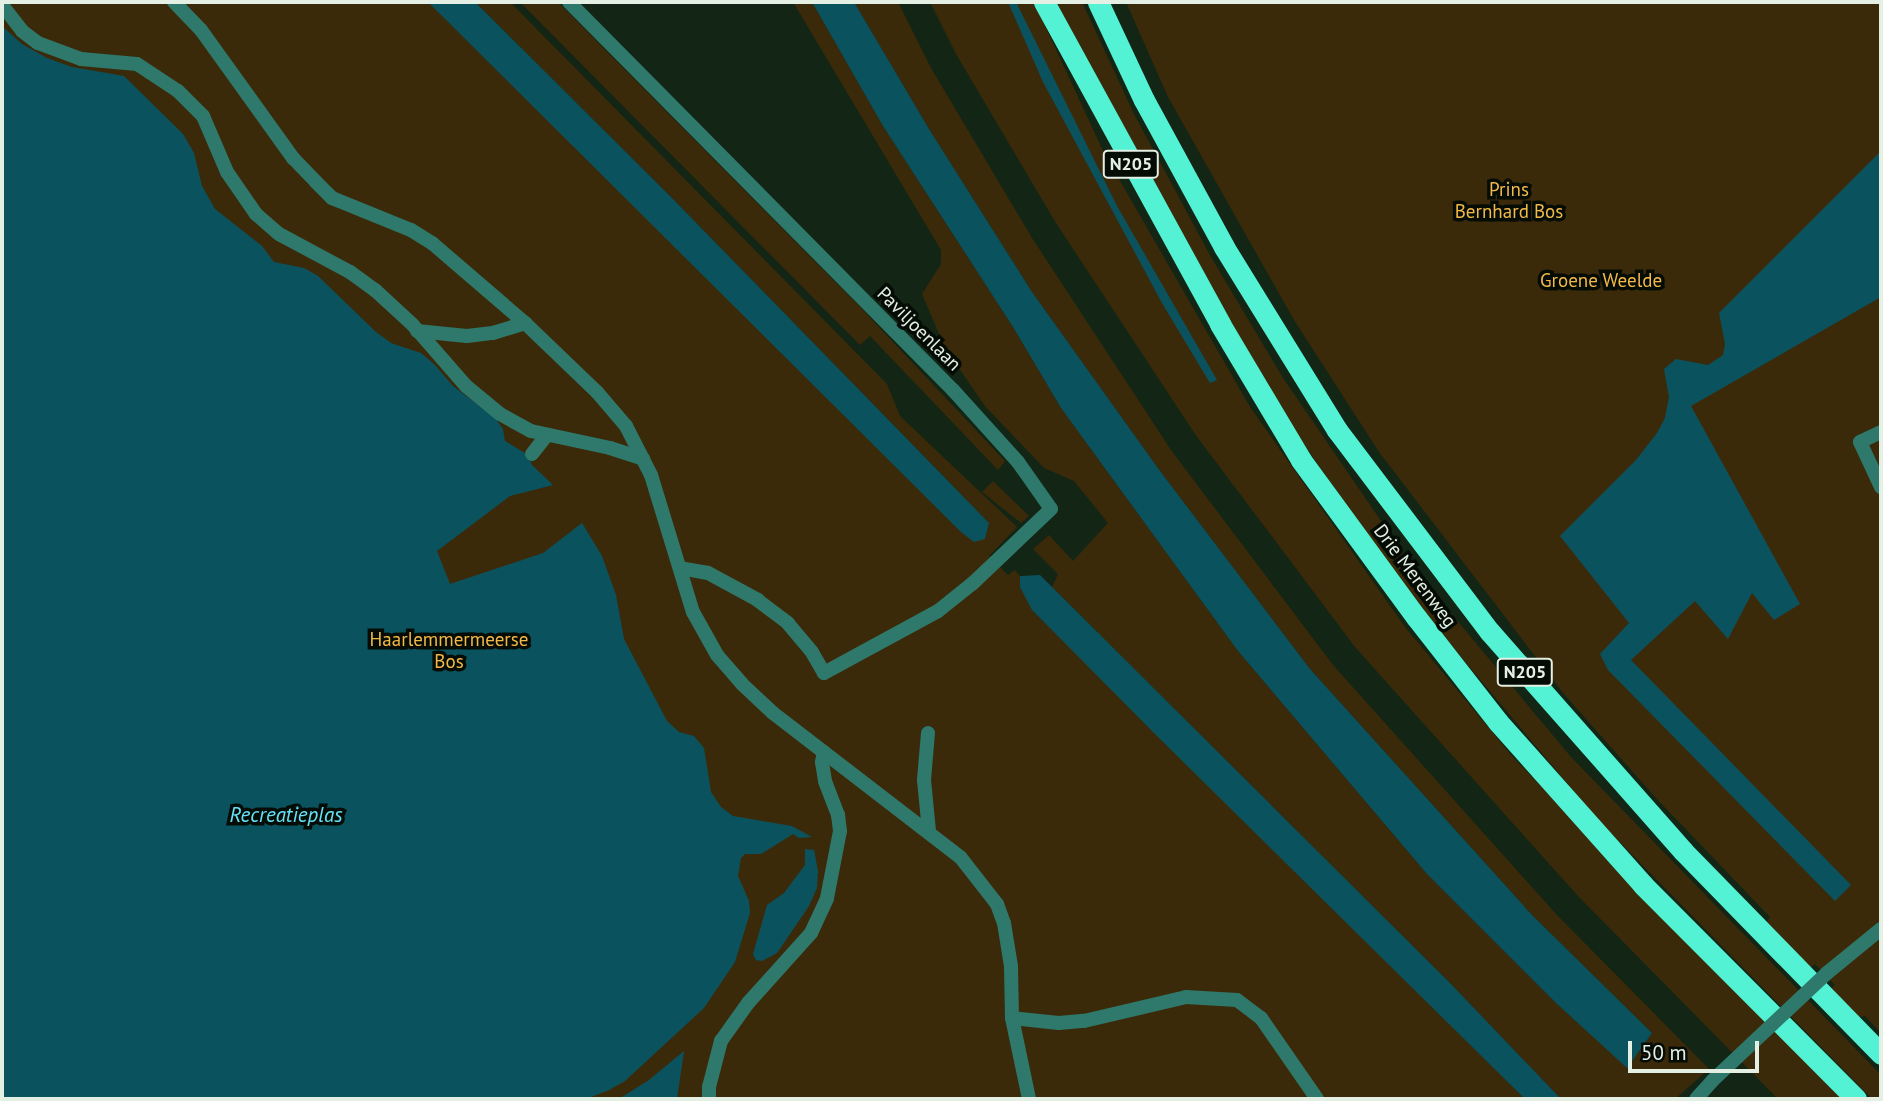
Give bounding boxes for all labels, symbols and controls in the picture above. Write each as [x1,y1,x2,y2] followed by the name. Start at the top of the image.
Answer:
[1101,149,1161,178] road number: N205
[1455,179,1563,223] park label: Prins Bernhard Bos
[1540,270,1662,292] park label: Groene Weelde
[872,282,966,376] street label: Paviljoenlaan
[1369,520,1461,632] street label: Drie Merenweg
[370,629,528,673] park label: Haarlemmermeerse Bos
[1495,658,1555,686] road number: N205
[229,802,343,828] water label: Recreatieplas
[1631,1028,1762,1072] scale bar
[1641,1039,1687,1066] text: 50 m

